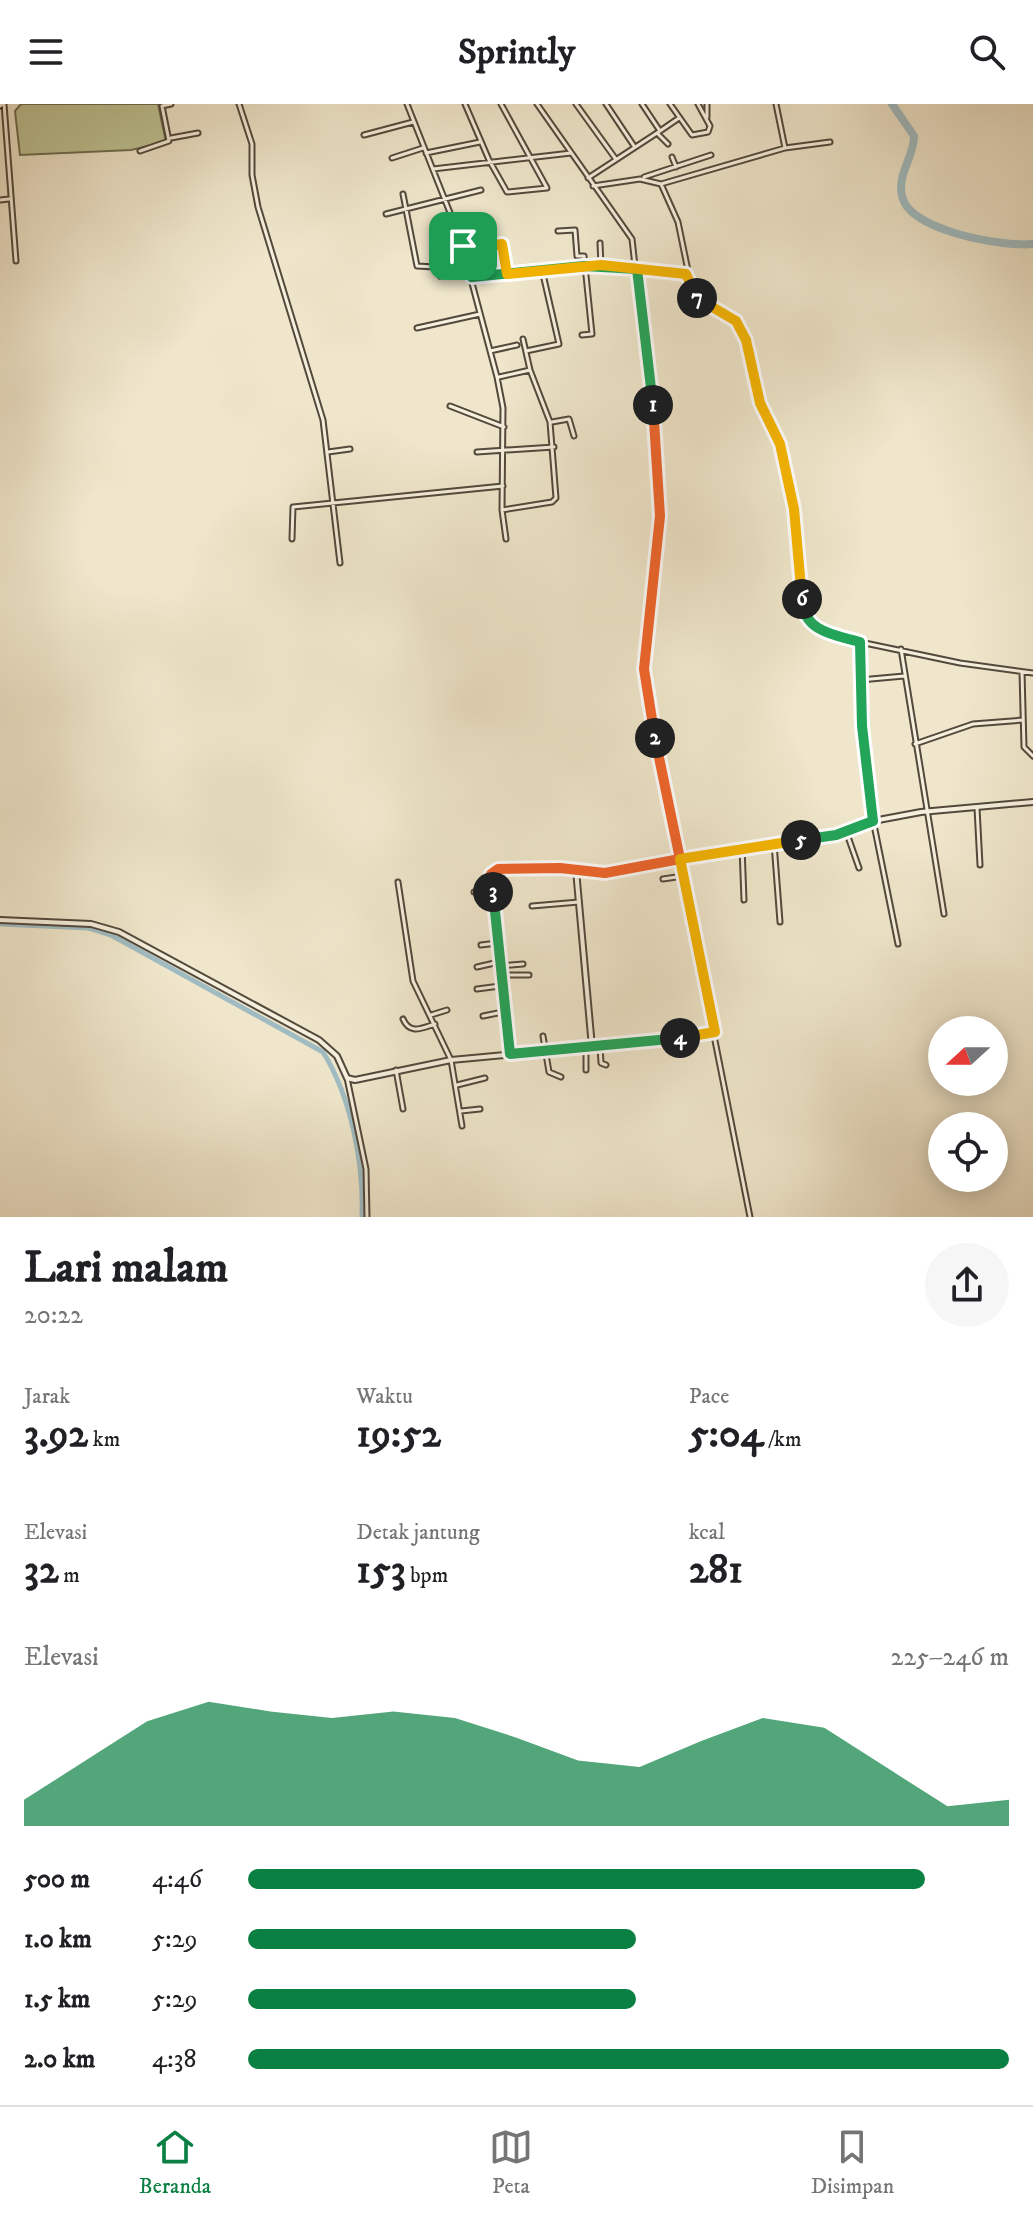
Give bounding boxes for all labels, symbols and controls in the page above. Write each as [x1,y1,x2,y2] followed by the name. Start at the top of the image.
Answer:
[24,30,68,74] icon: menu
[458,30,575,75] text: Sprintly
[965,30,1009,74] icon: search
[429,212,497,280] pin
[441,224,485,268] icon: arrive
[677,278,717,318] pin: 7
[691,284,703,311] text: 7
[633,385,673,425] pin: 1
[649,391,657,418] text: 1
[782,579,822,619] pin: 6
[796,585,808,612] text: 6
[635,718,675,758] pin: 2
[650,724,660,751] text: 2
[781,820,821,860] pin: 5
[796,826,806,853] text: 5
[473,872,513,912] pin: 3
[489,878,497,905] text: 3
[928,1016,1008,1096] north arrow
[928,1016,1008,1192] map controls
[660,1018,700,1058] pin: 4
[674,1024,686,1051] text: 4
[928,1112,1008,1192] button: locate
[24,1241,228,1296] text: Lari malam
[925,1243,1009,1327] button: share
[24,1299,83,1332] text: 20:22
[24,1383,70,1410] text: Jarak
[356,1383,413,1410] text: Waktu
[689,1383,729,1410] text: Pace
[24,1410,88,1460] text: 3.92
[356,1410,441,1460] text: 19:52
[689,1410,763,1460] text: 5:04
[88,1426,120,1453] text: km
[763,1426,802,1453] text: /km
[24,1519,87,1546] text: Elevasi
[356,1519,480,1546] text: Detak jantung
[689,1519,725,1546] text: kcal
[24,1546,59,1596] text: 32
[356,1546,406,1596] text: 153
[689,1546,743,1596] text: 281
[59,1562,80,1589] text: m
[406,1562,448,1589] text: bpm
[24,1641,99,1674] text: Elevasi
[891,1641,1009,1674] text: 225–246 m
[24,1863,90,1896] text: 500 m
[152,1863,202,1896] text: 4:46
[24,1923,92,1956] text: 1.0 km
[152,1923,197,1956] text: 5:29
[24,1983,90,2016] text: 1.5 km
[152,1983,197,2016] text: 5:29
[24,2043,95,2076] text: 2.0 km
[152,2043,196,2076] text: 4:38
[139,2125,211,2200] tab: Beranda
[489,2125,533,2200] tab: Peta
[811,2125,894,2200] tab: Disimpan

